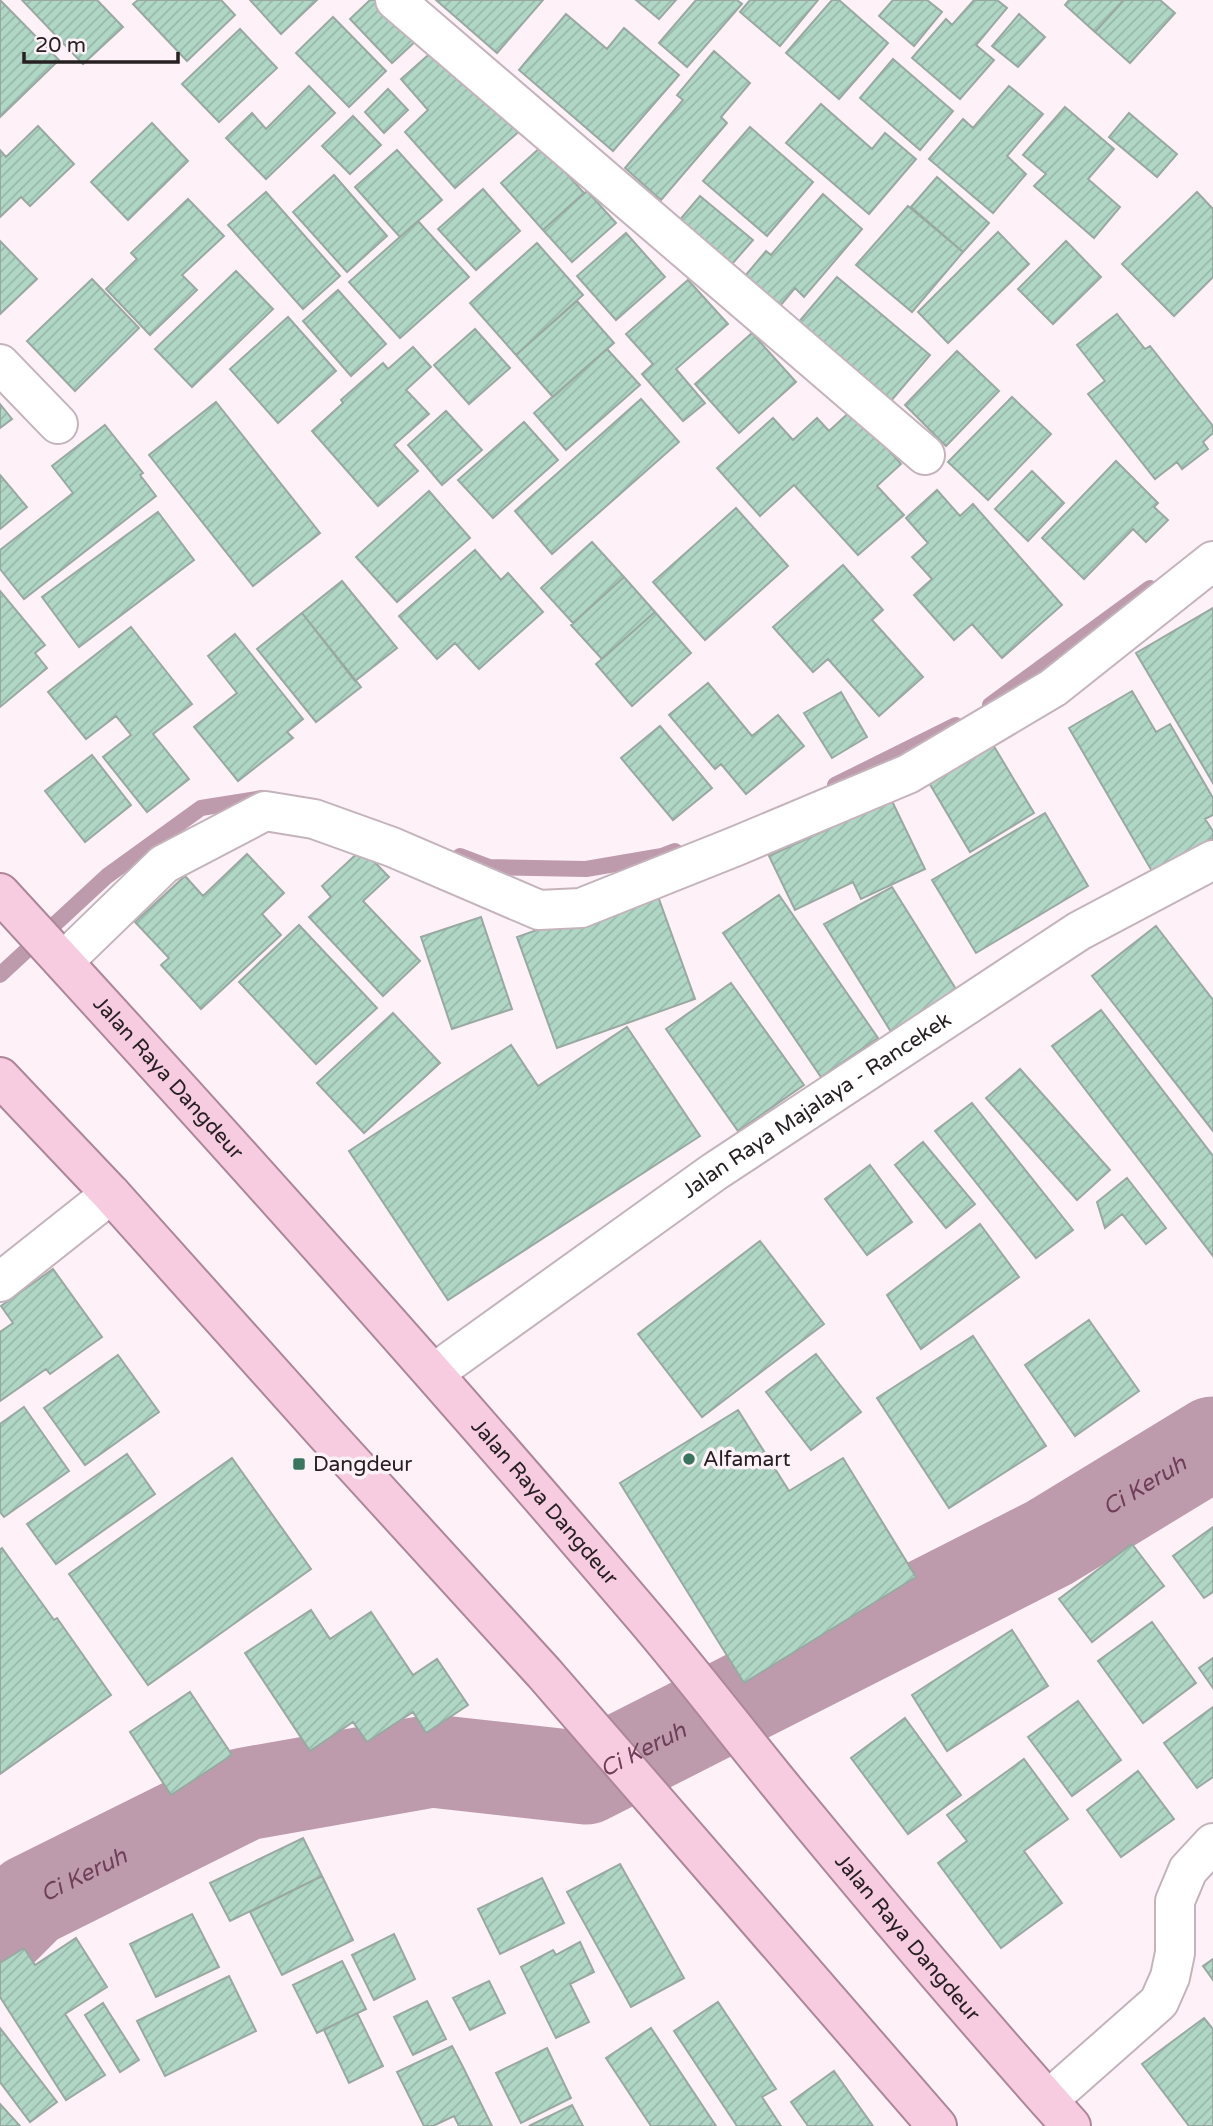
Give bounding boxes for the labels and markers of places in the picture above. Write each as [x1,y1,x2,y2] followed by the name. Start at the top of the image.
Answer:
[703,1447,790,1472] place label: Alfamart
[681,1451,697,1467] marker: Alfamart
[313,1452,412,1477] place label: Dangdeur
[291,1456,307,1472] marker: Dangdeur

